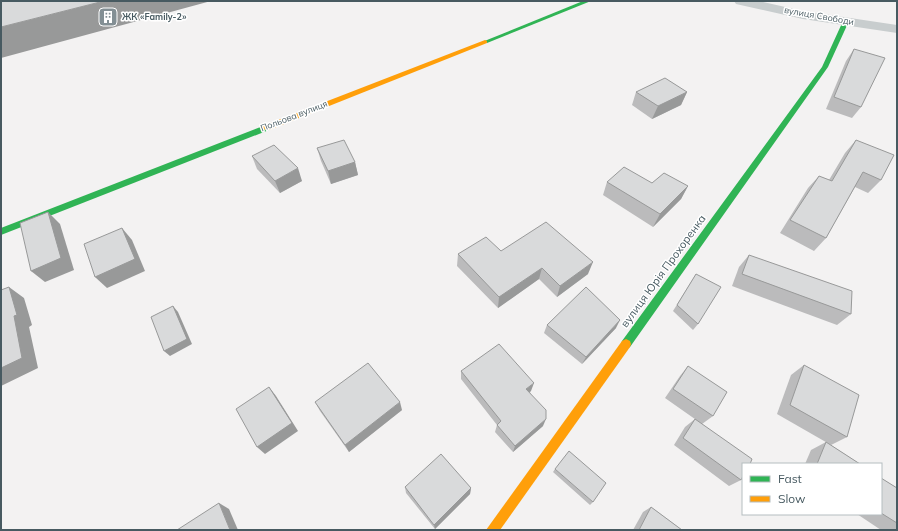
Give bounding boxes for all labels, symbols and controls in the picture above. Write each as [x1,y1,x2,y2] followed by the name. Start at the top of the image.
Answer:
[783,4,855,28] street label: вулиця Свободи
[97,6,119,28] building icon: ЖК «Family-2»
[122,11,187,23] place label: ЖК «Family-2»
[259,98,329,134] street label: Польова вулиця
[617,212,709,330] street label: вулиця Юрія Прохоренка
[742,463,882,515] legend
[778,471,802,486] text: Fast
[778,491,806,506] text: Slow

